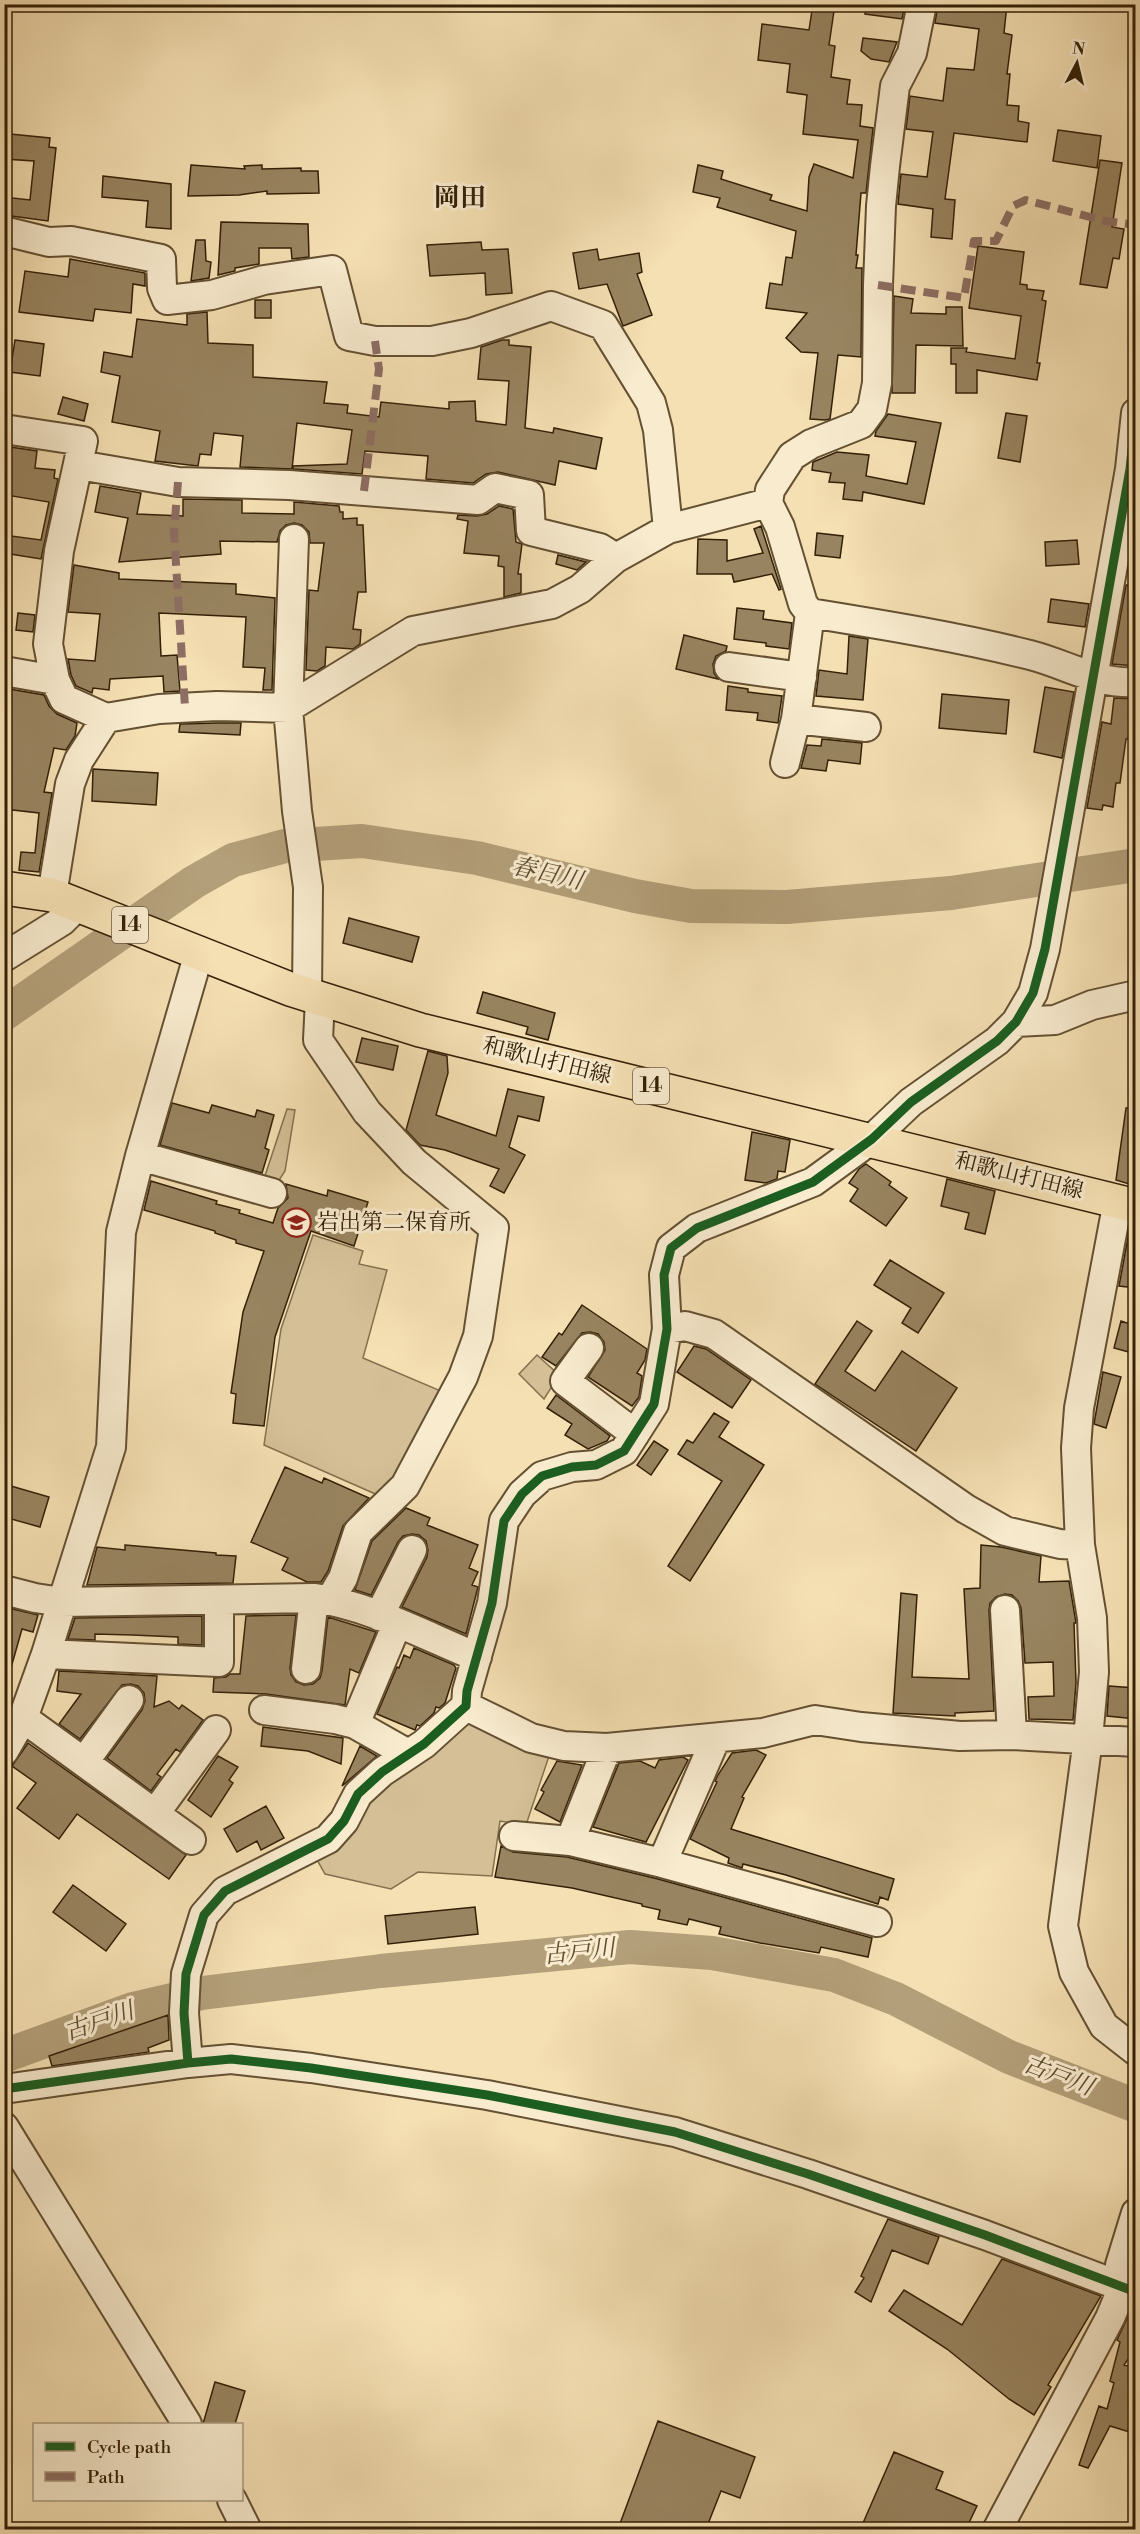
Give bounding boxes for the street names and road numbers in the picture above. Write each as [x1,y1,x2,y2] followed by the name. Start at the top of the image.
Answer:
[112,907,148,943] road number: 14
[480,1032,614,1090] street label: 和歌山打田線
[633,1068,669,1104] road number: 14
[952,1147,1086,1205] street label: 和歌山打田線

